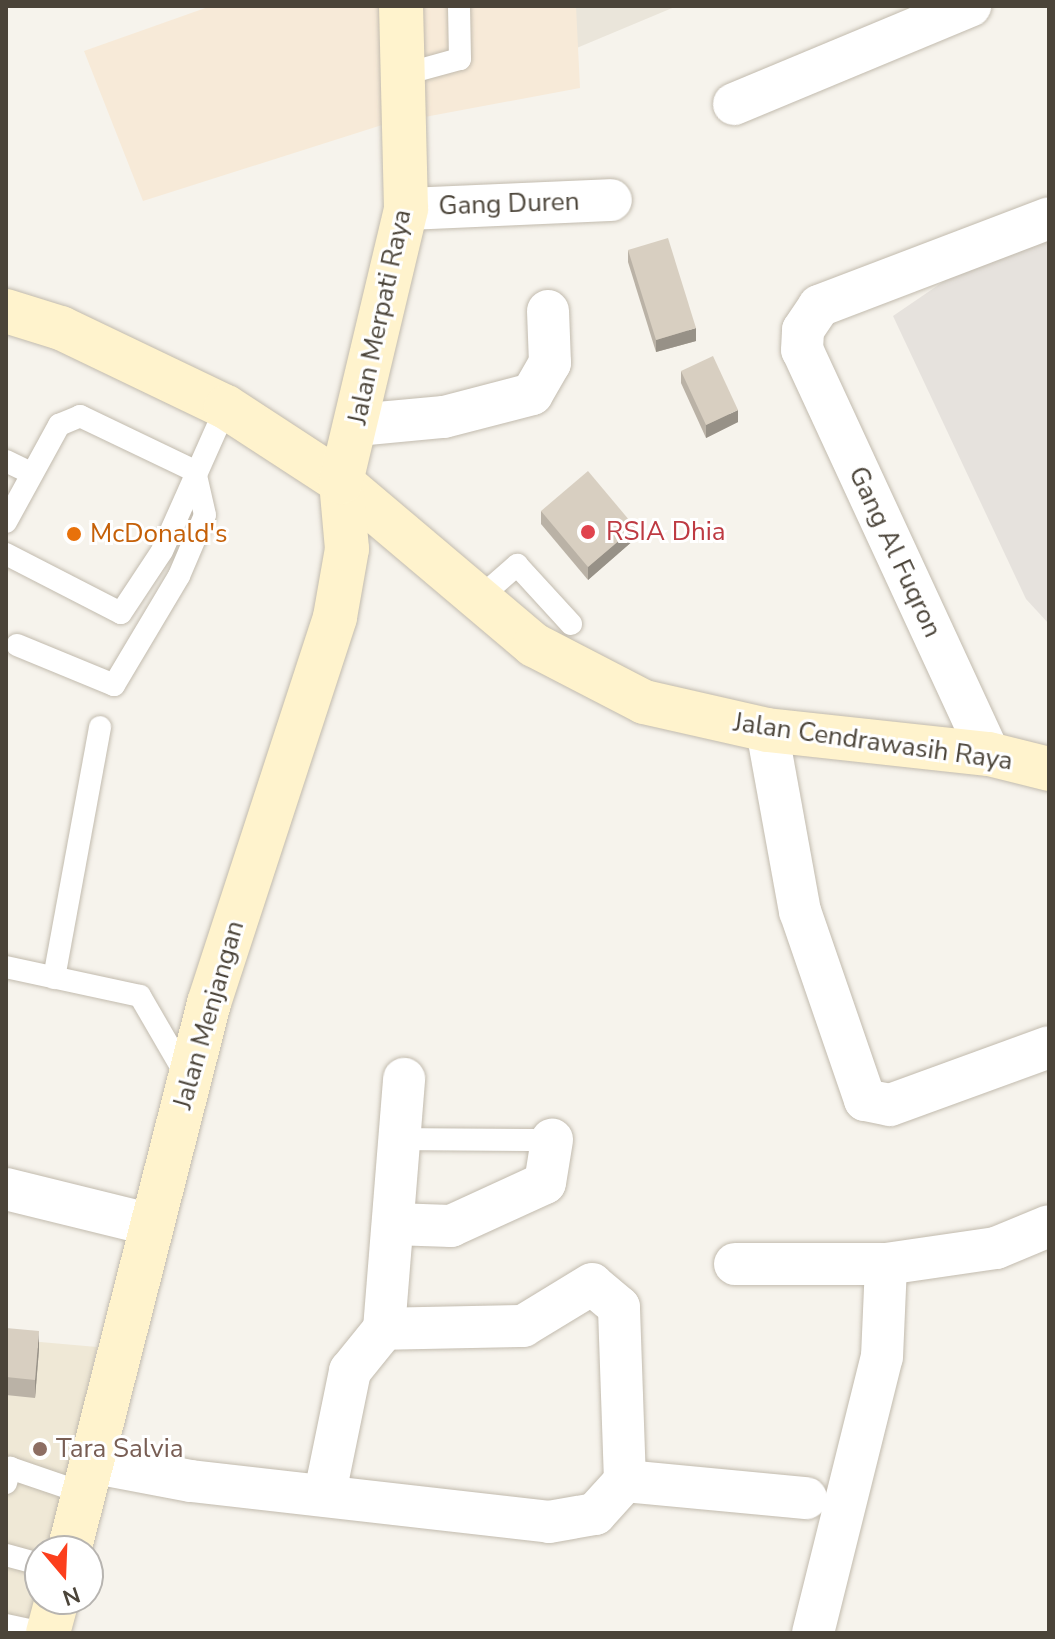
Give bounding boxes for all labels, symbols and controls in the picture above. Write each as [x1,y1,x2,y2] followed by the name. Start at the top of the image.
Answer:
[438,186,580,222] street label: Gang Duren
[342,207,418,427] street label: Jalan Merpati Raya
[842,462,948,642] street label: Gang Al Fuqron
[606,516,726,548] place label: RSIA Dhia
[90,518,228,550] place label: McDonald's
[577,521,599,543] marker: RSIA Dhia
[65,525,83,543] marker: McDonald's
[731,707,1015,777] street label: Jalan Cendrawasih Raya
[167,917,251,1113] street label: Jalan Menjangan
[56,1433,183,1465] place label: Tara Salvia
[31,1440,49,1458] marker: Tara Salvia
[24,1535,104,1615] north arrow
[58,1579,84,1613] text: N

